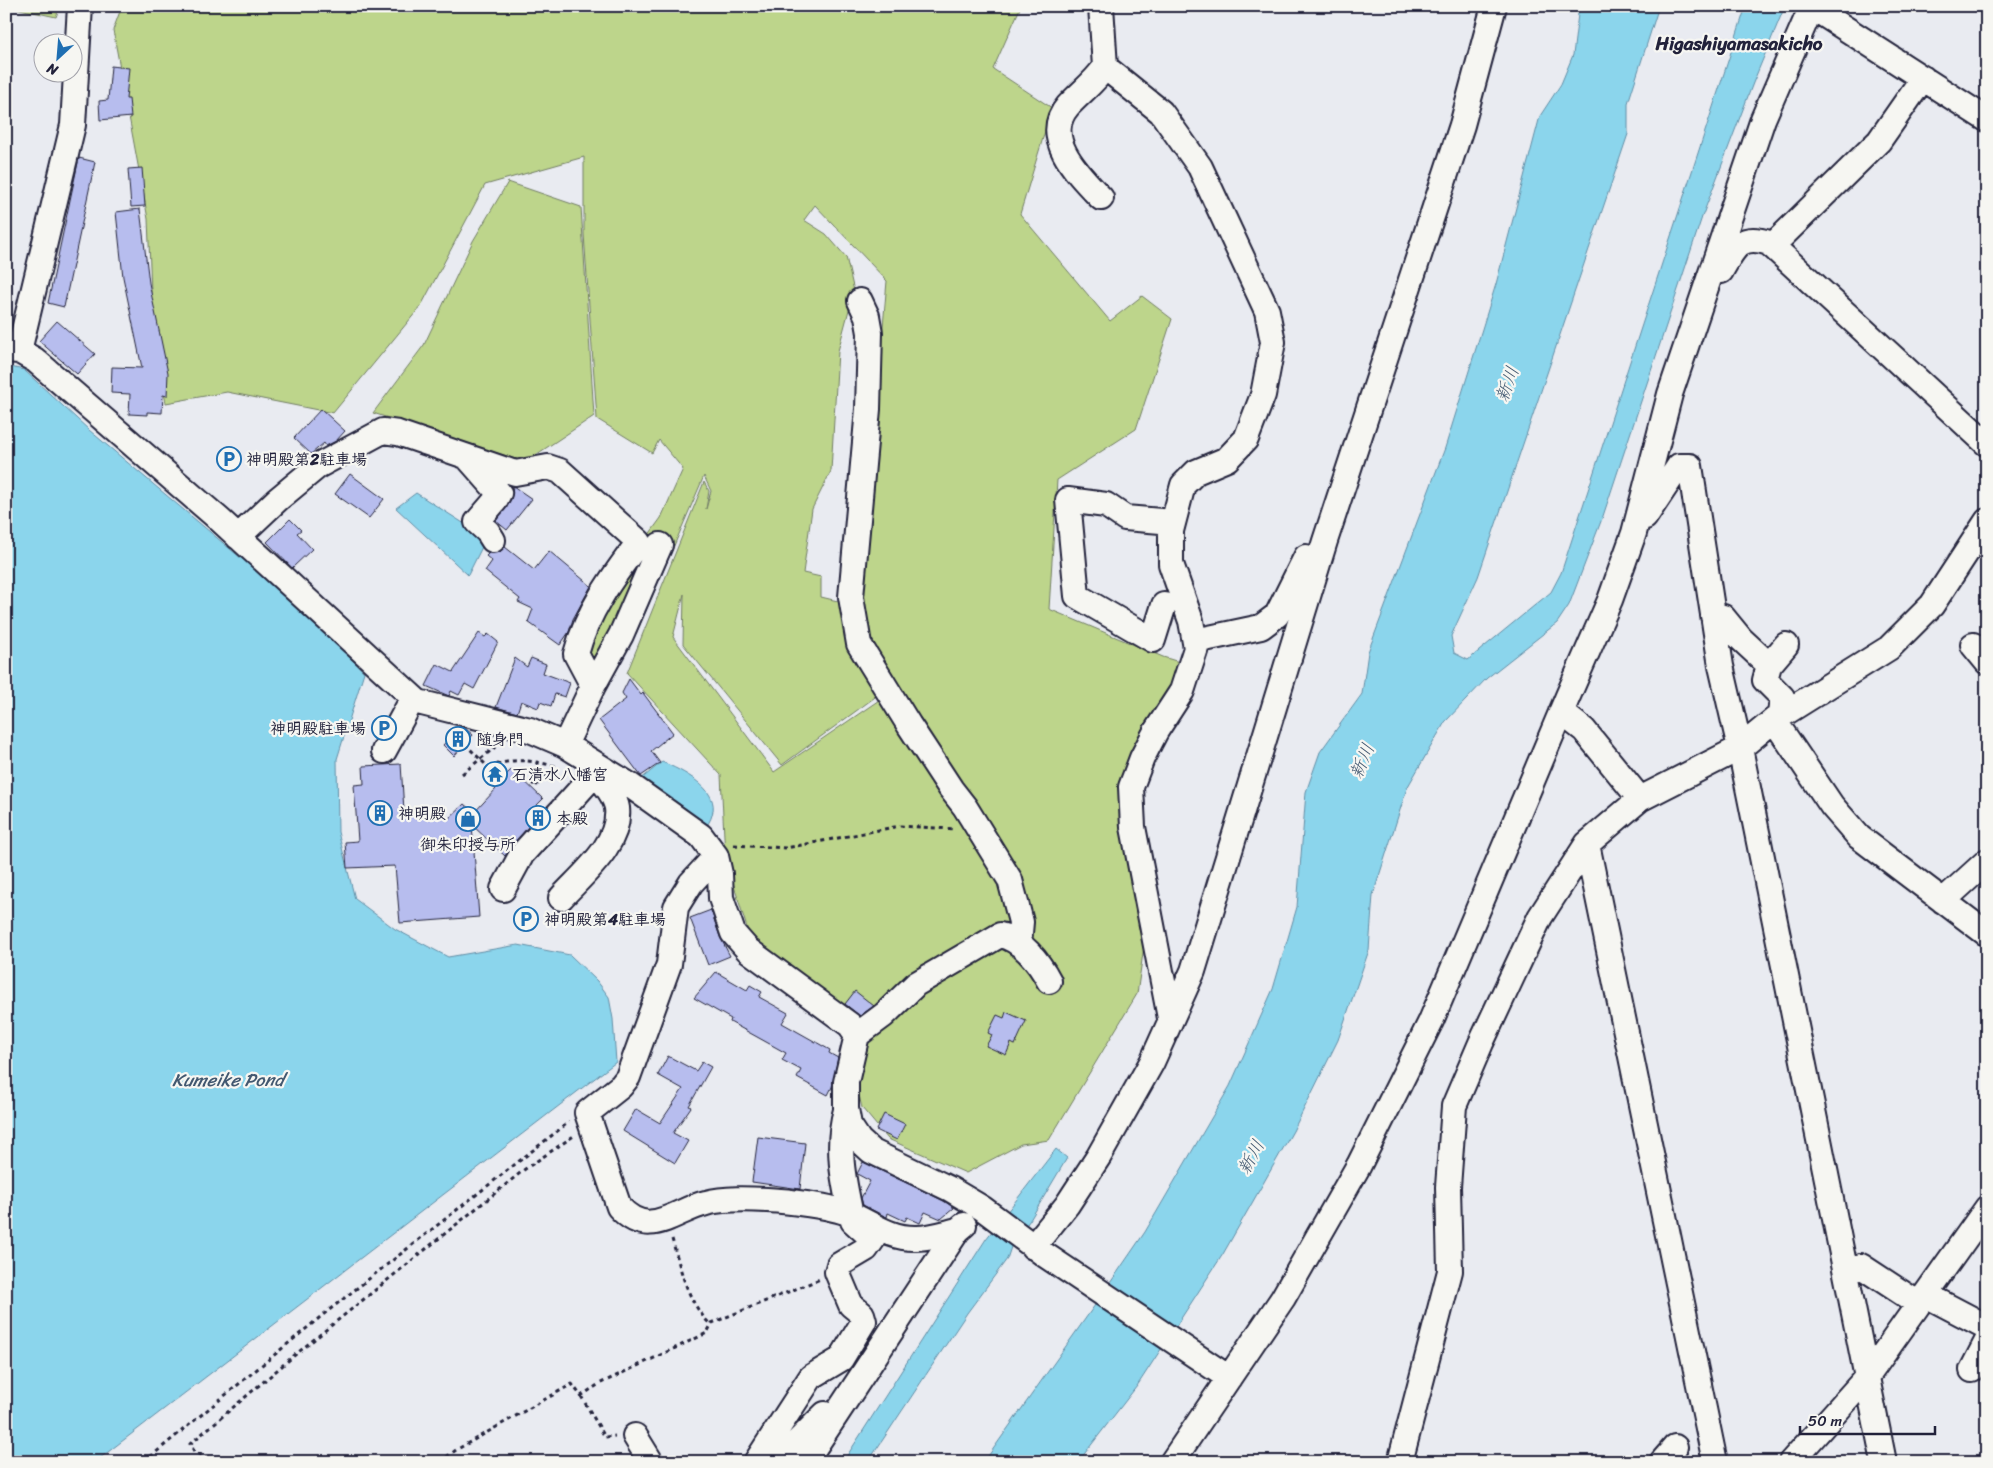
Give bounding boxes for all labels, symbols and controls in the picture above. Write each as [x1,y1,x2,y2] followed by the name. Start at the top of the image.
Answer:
[1654,27,1823,60] district label: Higashiyamasakicho
[32,32,82,82] north arrow
[42,56,63,83] text: N
[1486,362,1528,406] water label: 新川
[246,445,367,474] place label: 神明殿第2駐車場
[216,446,242,472] parking icon: 神明殿第2駐車場
[270,714,366,743] place label: 神明殿駐車場
[371,715,397,741] parking icon: 神明殿駐車場
[476,725,524,754] place label: 随身門
[445,726,471,752] building icon: 随身門
[1340,738,1384,784] water label: 新川
[512,760,608,789] place label: 石清水八幡宮
[482,761,508,787] temple icon: 石清水八幡宮
[398,799,446,828] place label: 神明殿
[367,800,393,826] building icon: 神明殿
[556,804,588,833] place label: 本殿
[525,805,551,831] building icon: 本殿
[455,806,481,832] shop icon: 御朱印授与所
[420,830,516,859] place label: 御朱印授与所
[544,905,666,934] place label: 神明殿第4駐車場
[513,906,539,932] parking icon: 神明殿第4駐車場
[172,1064,288,1096] water label: Kumeike Pond
[1228,1134,1274,1180] water label: 新川
[1800,1403,1936,1435] scale bar
[1808,1408,1843,1434] text: 50 m

